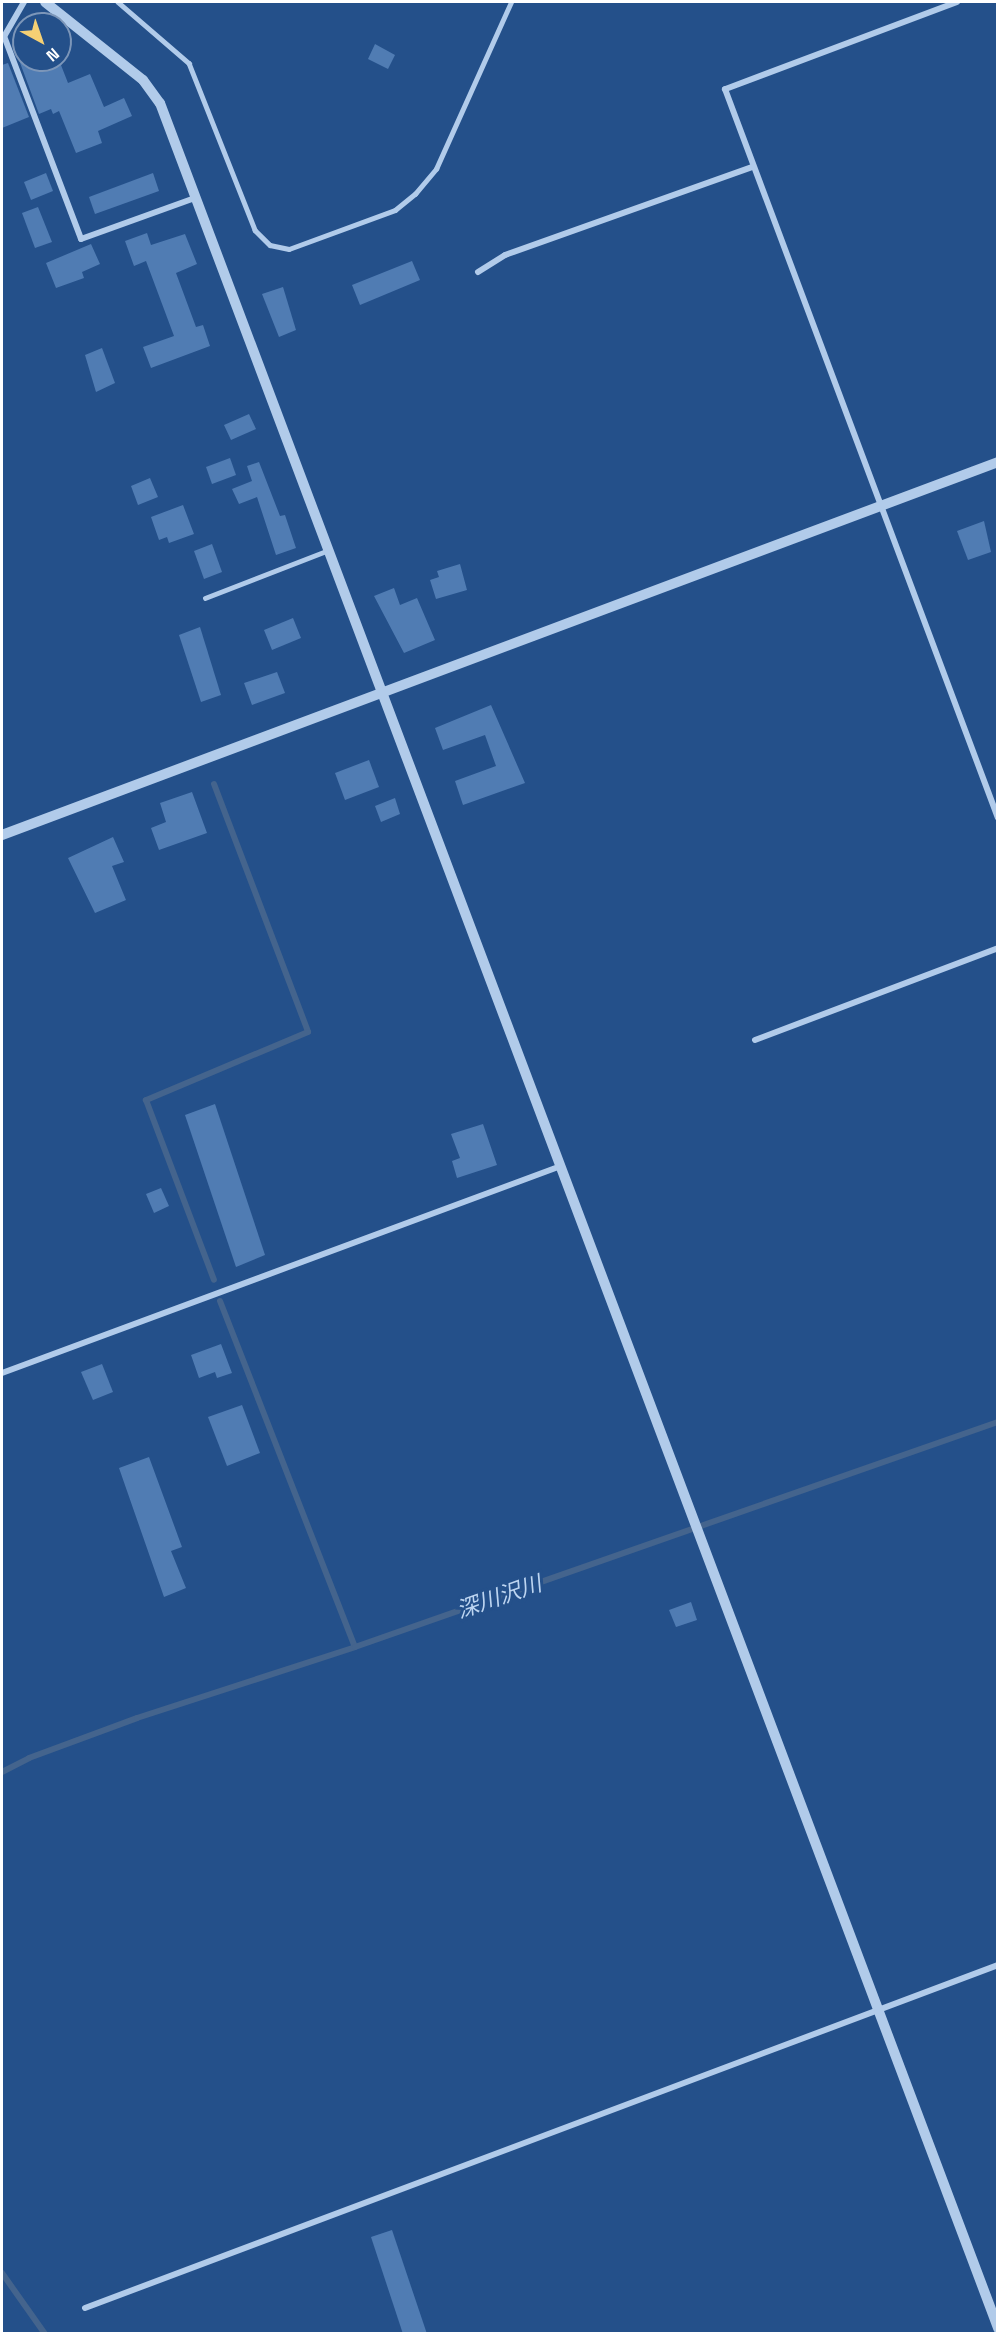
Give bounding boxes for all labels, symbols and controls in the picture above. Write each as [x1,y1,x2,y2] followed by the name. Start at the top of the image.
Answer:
[12,12,72,72] north arrow
[42,43,63,66] text: N
[453,1570,545,1624] water label: 深川沢川

